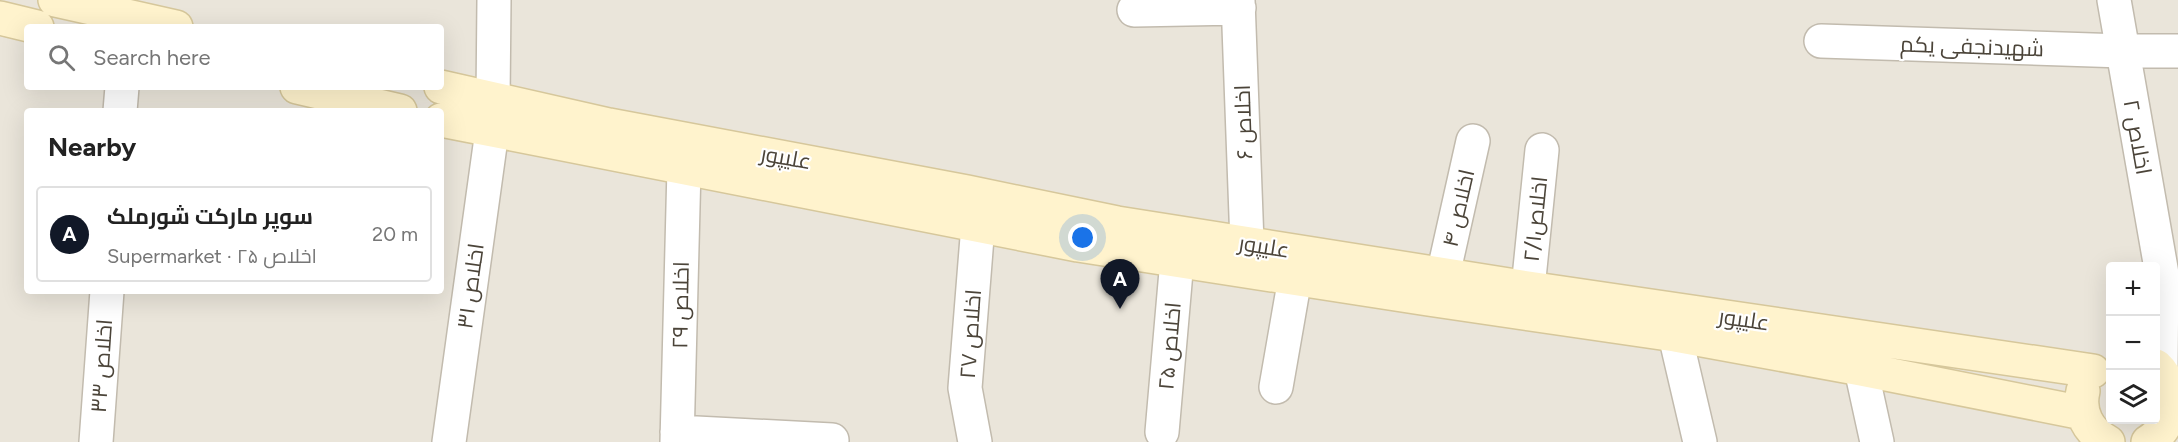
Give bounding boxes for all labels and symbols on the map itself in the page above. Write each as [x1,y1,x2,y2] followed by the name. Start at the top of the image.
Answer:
[1900,30,2044,65] street label: شهیدنجفی یکم
[1229,84,1258,160] street label: اخلاص ۶
[2118,97,2157,177] street label: اخلاص ۲
[756,139,813,175] street label: علیپور
[1436,167,1481,250] street label: اخلاص ۴
[1518,175,1553,263] street label: اخلاص۲/۱
[1068,223,1097,252] your location
[1235,229,1291,264] street label: علیپور
[451,242,490,331] street label: اخلاص ۳۱
[1100,260,1140,309] pin: A
[666,261,695,349] street label: اخلاص ۲۹
[954,288,987,380] street label: اخلاص ۲۷
[1152,301,1187,391] street label: اخلاص ۲۵
[1715,302,1771,336] street label: علیپور
[85,318,118,414] street label: اخلاص ۳۳

